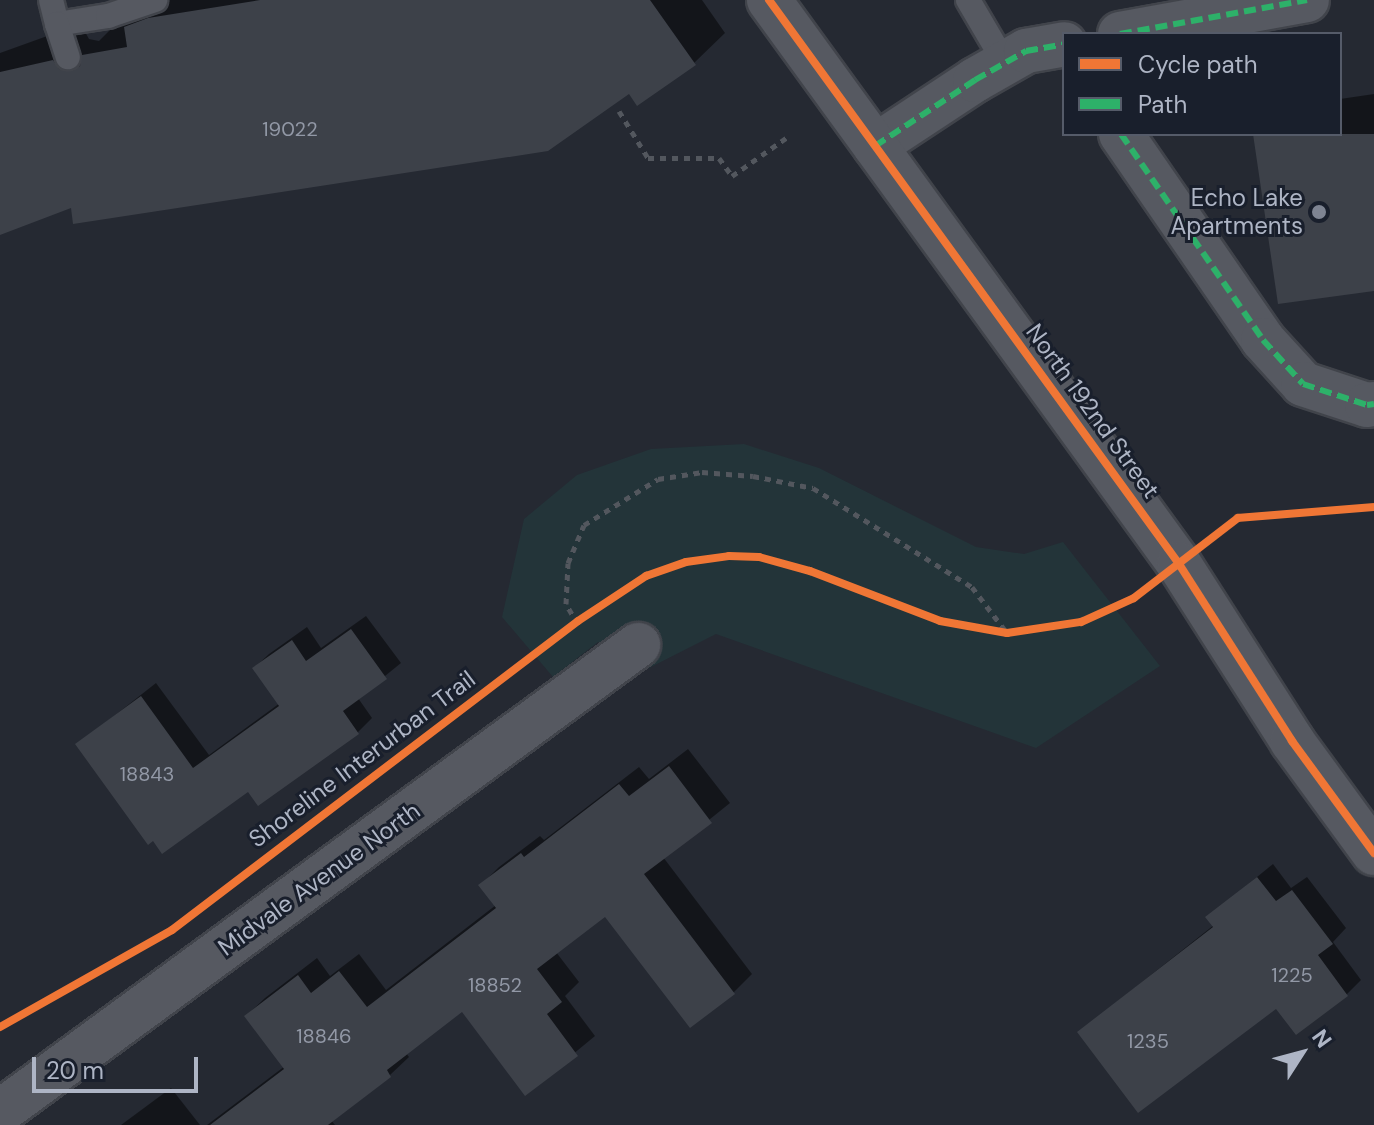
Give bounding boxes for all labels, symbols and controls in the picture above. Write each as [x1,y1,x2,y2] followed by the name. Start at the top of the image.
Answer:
[1062,32,1342,136] legend
[1138,49,1257,80] text: Cycle path
[1138,89,1187,120] text: Path
[262,117,318,141] house number: 19022
[1170,184,1303,240] place label: Echo Lake Apartments
[1310,203,1328,221] marker: Echo Lake Apartments
[1020,318,1166,504] street label: North 192nd Street
[243,664,481,854] street label: Shoreline Interurban Trail
[120,762,174,786] house number: 18843
[213,796,425,962] street label: Midvale Avenue North
[1271,963,1313,987] house number: 1225
[468,973,522,997] house number: 18852
[1262,1013,1342,1093] north arrow
[296,1024,352,1048] house number: 18846
[1305,1024,1338,1054] text: N
[1127,1029,1169,1053] house number: 1235
[36,1041,202,1091] scale bar
[46,1055,104,1086] text: 20 m

